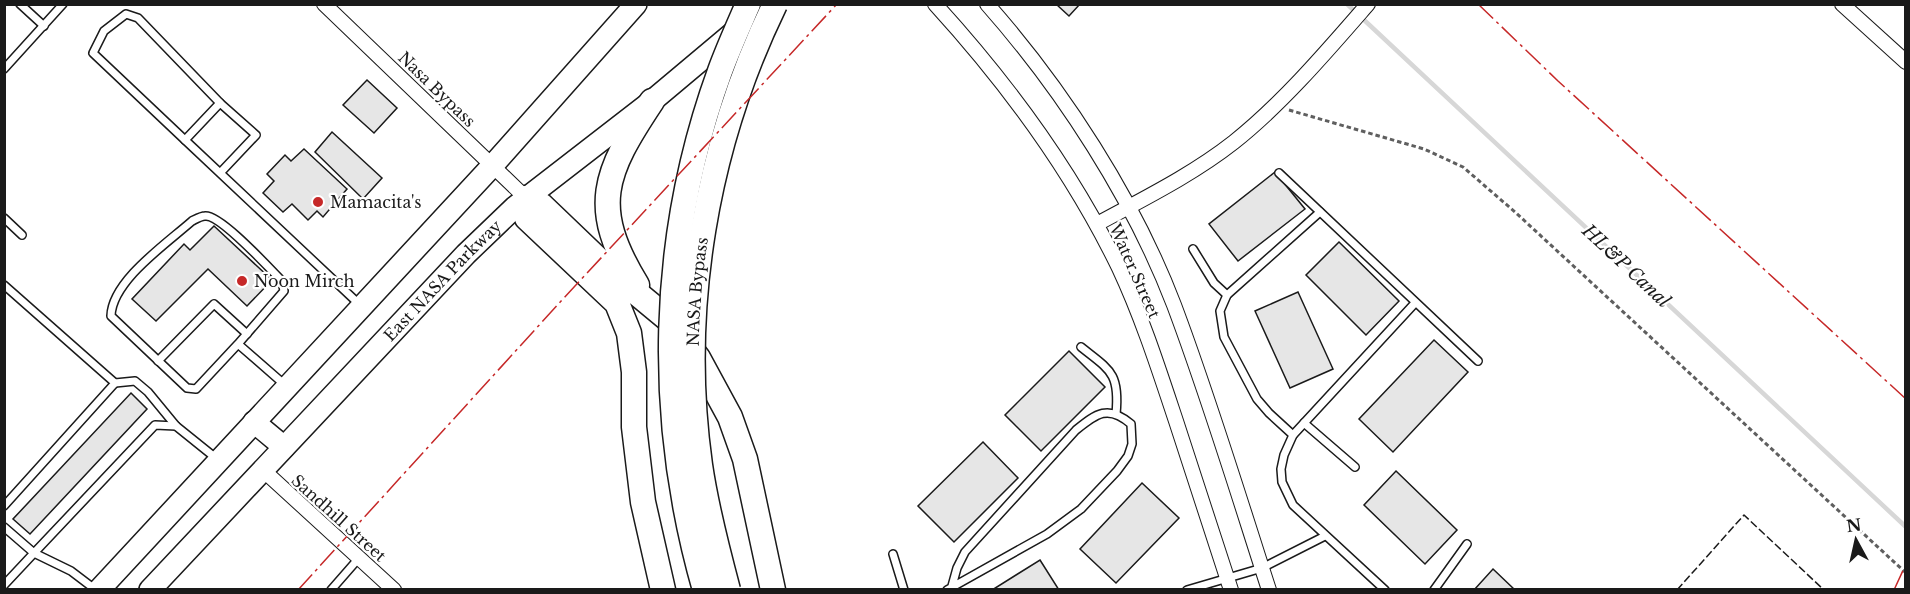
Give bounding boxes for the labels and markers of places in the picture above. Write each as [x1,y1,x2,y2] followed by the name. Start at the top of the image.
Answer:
[330,192,421,212] place label: Mamacita's
[311,195,325,209] marker: Mamacita's
[254,271,354,291] place label: Noon Mirch
[235,274,249,288] marker: Noon Mirch

